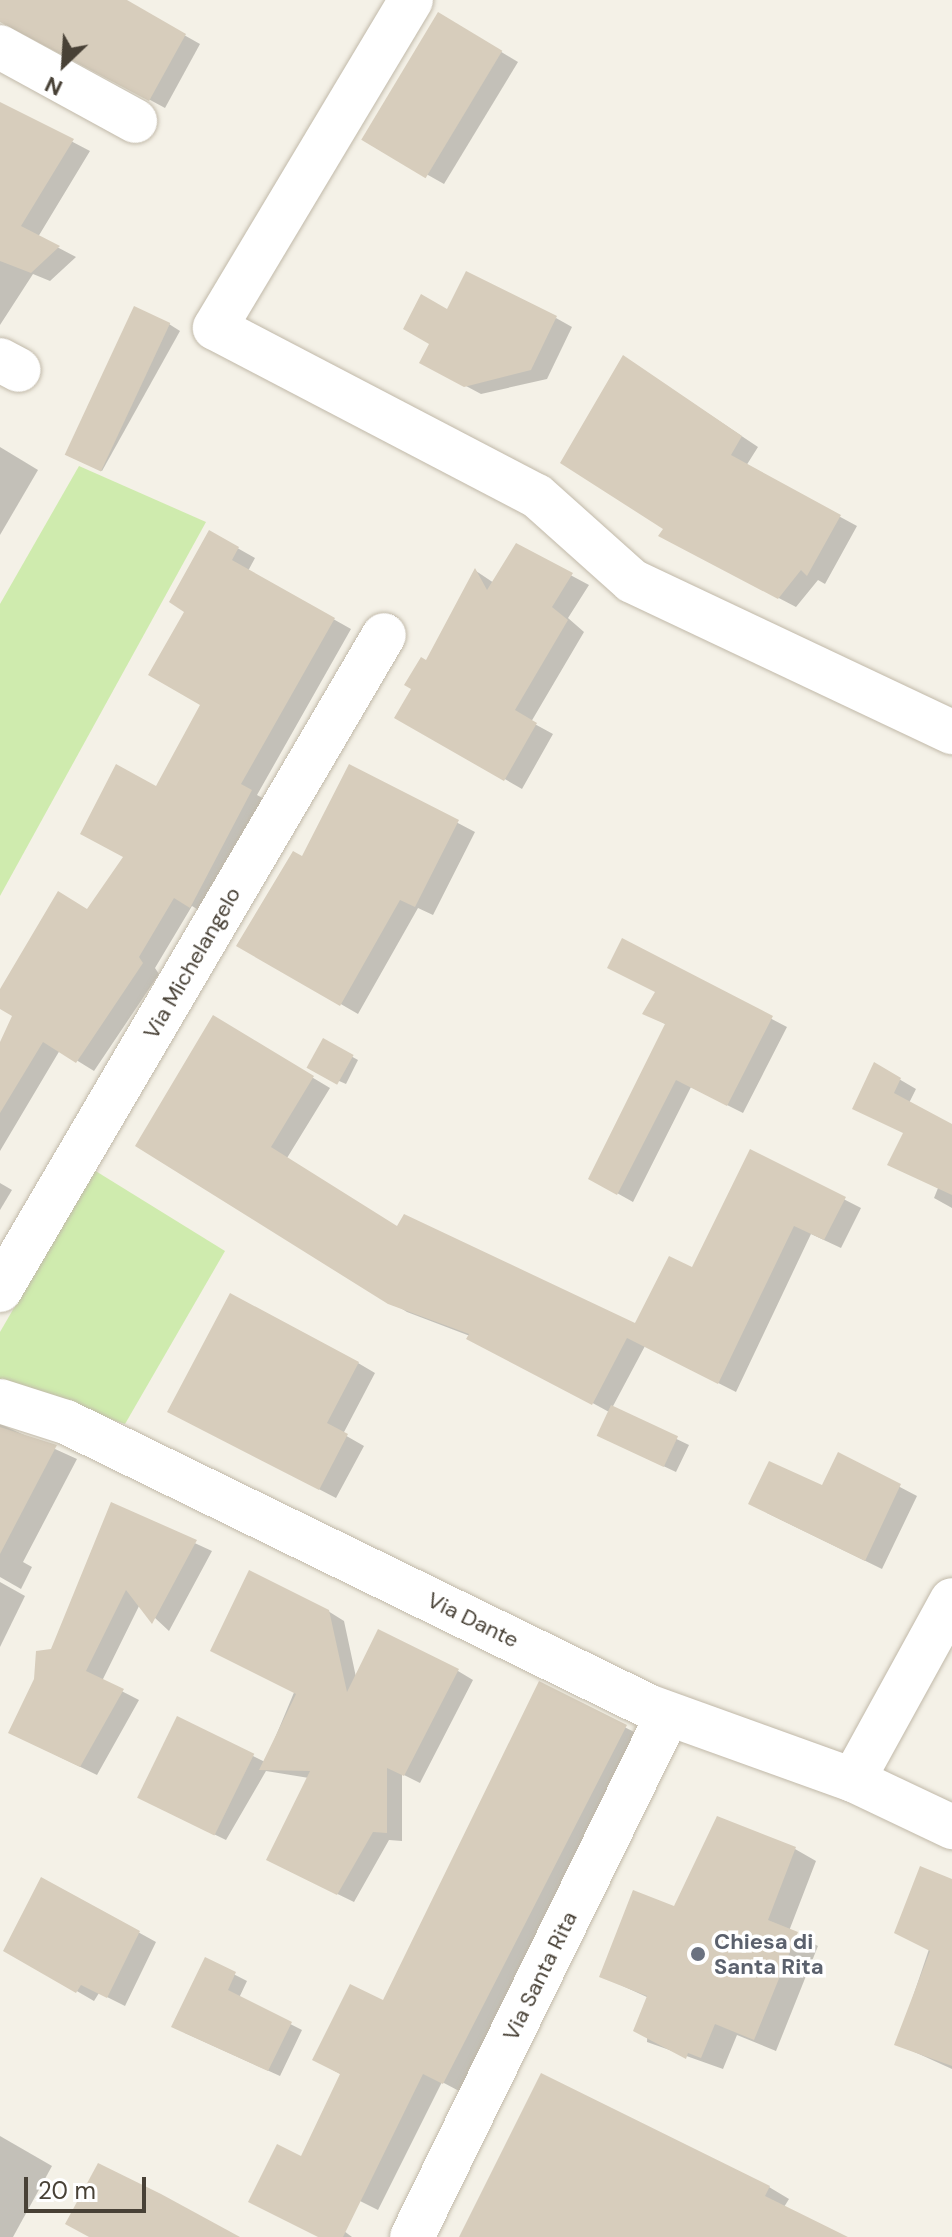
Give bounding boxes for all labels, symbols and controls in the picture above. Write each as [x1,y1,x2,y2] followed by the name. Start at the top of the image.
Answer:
[24,24,104,104] north arrow
[40,70,67,103] text: N
[138,882,246,1044] street label: Via Michelangelo
[423,1587,523,1653] street label: Via Dante
[497,1907,583,2045] street label: Via Santa Rita
[714,1928,824,1980] place label: Chiesa di Santa Rita
[689,1945,707,1963] marker: Chiesa di Santa Rita
[28,2161,150,2211] scale bar
[38,2175,96,2206] text: 20 m

